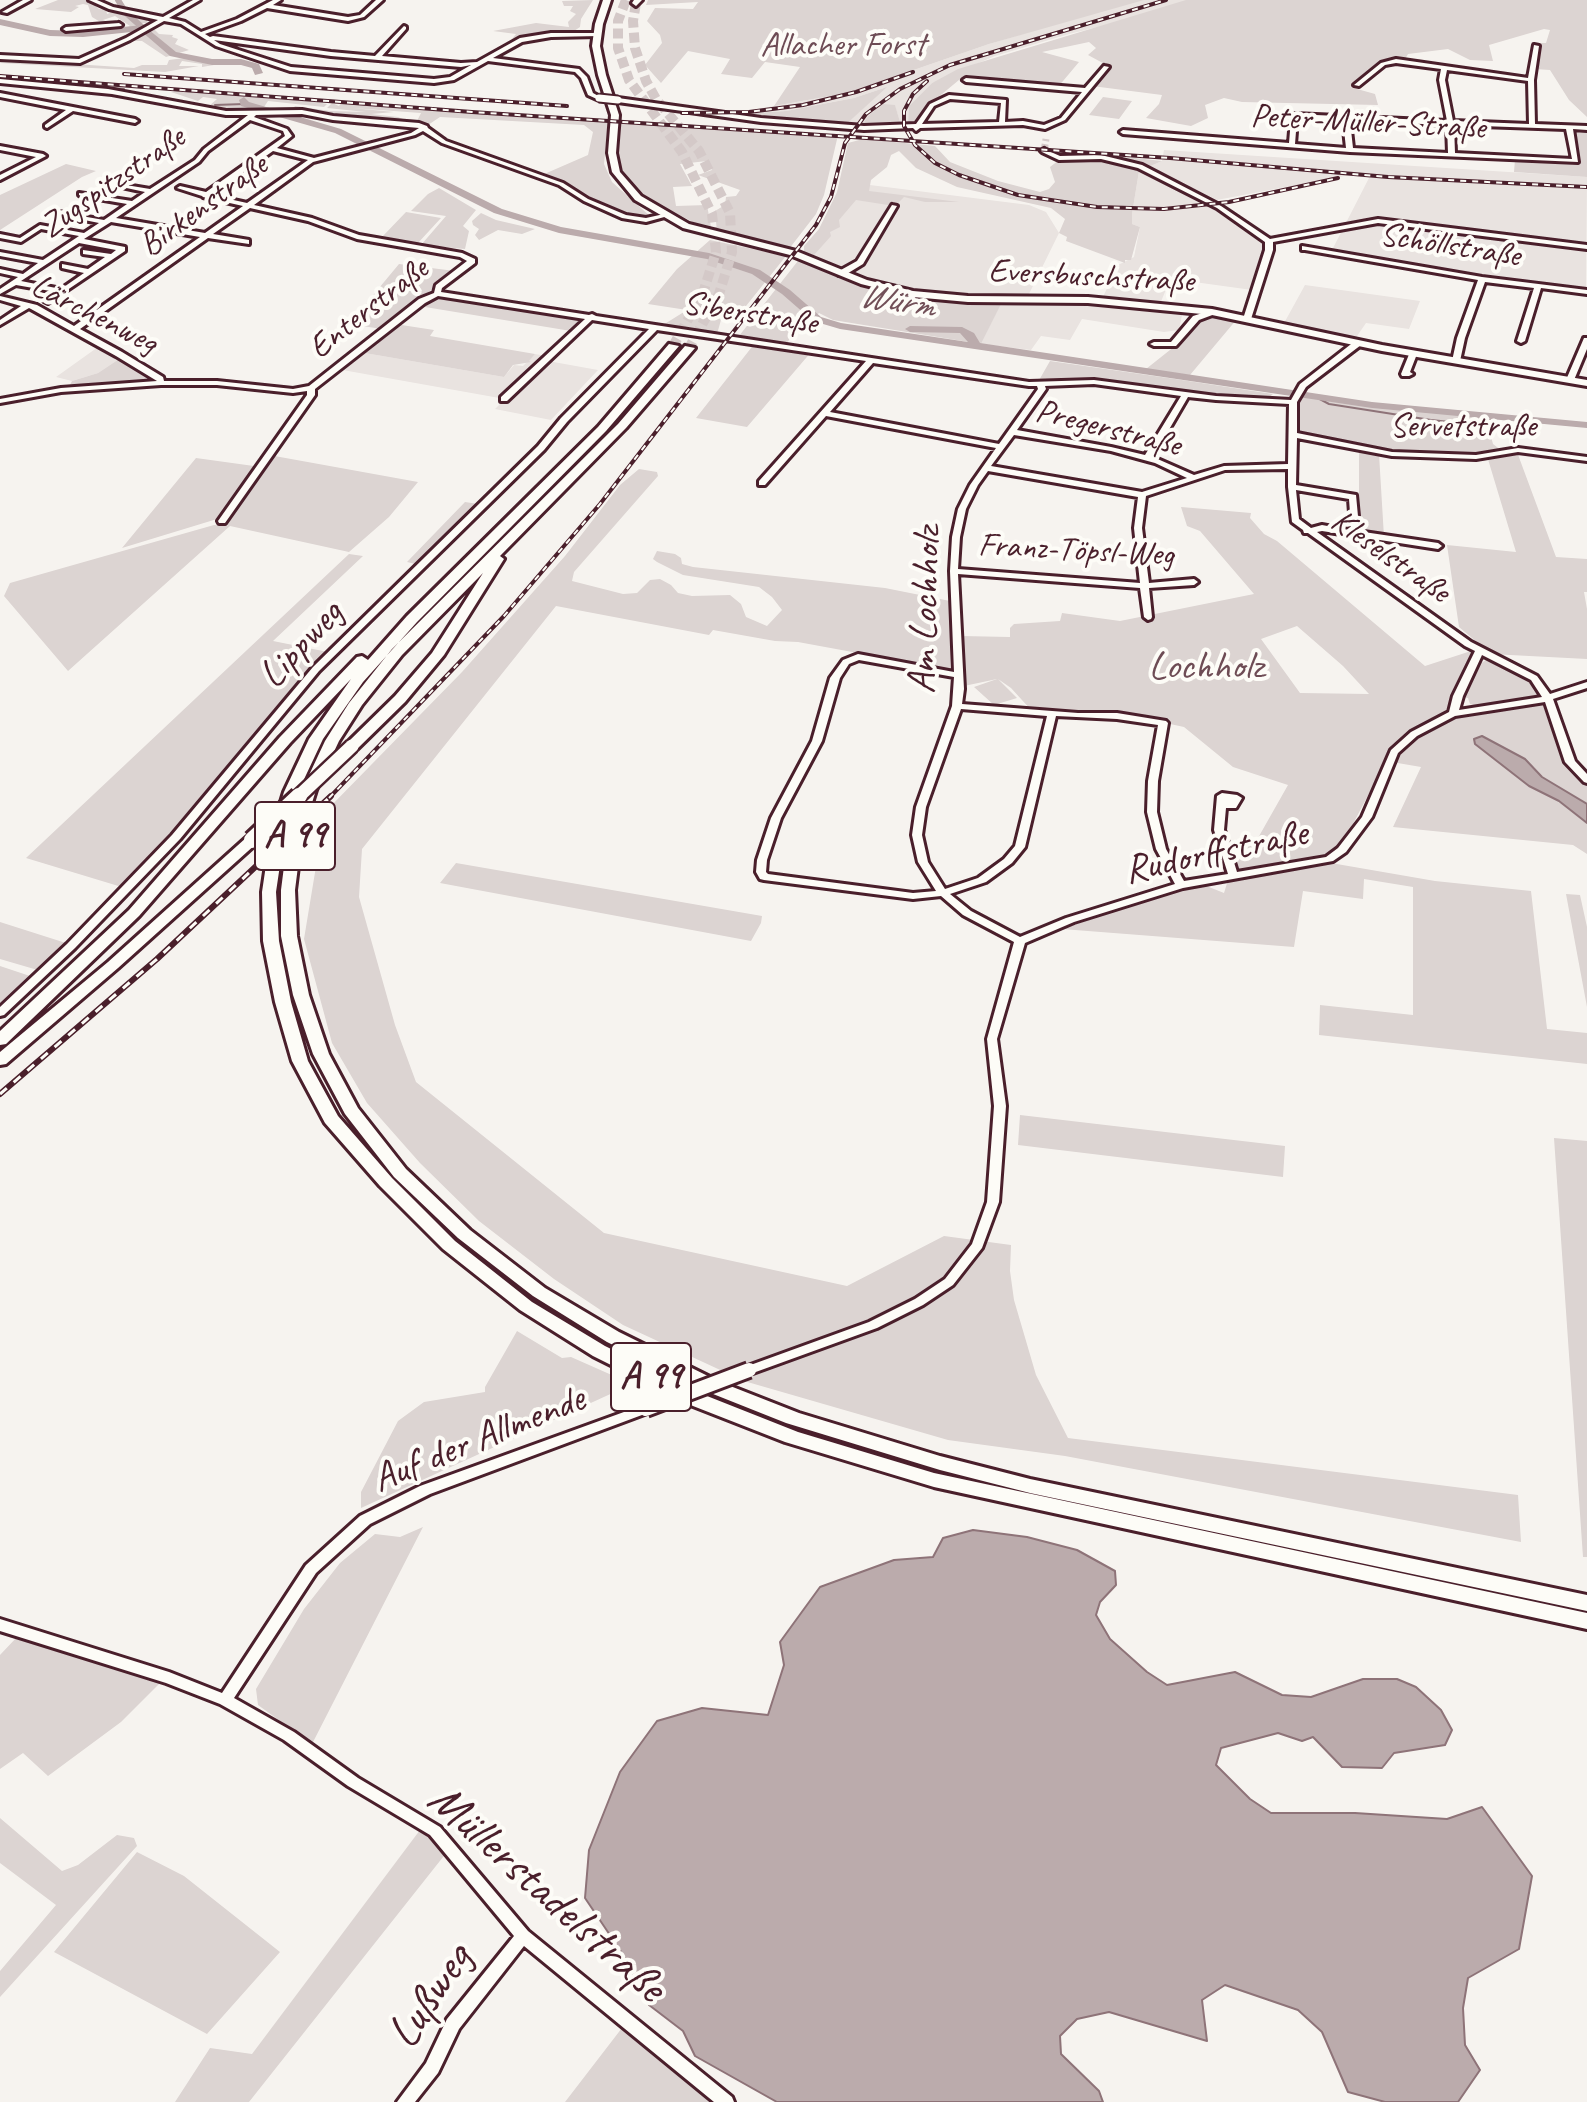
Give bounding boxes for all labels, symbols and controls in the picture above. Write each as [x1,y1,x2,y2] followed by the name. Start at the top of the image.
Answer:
[760,26,926,66] park label: Allacher Forst
[1250,96,1486,150] street label: Peter-Müller-Straße
[33,118,193,248] street label: Zugspitzstraße
[132,146,276,266] street label: Birkenstraße
[1377,215,1523,277] street label: Schöllstraße
[301,249,437,369] street label: Enterstraße
[987,251,1195,303] street label: Eversbuschstraße
[24,266,164,364] street label: Lärchenweg
[857,275,937,329] water label: Würm
[680,283,820,345] street label: Siberstraße
[1031,391,1185,467] street label: Pregerstraße
[1390,407,1536,447] street label: Servetstraße
[1323,501,1457,613] street label: Kleselstraße
[899,526,953,694] street label: Am Lochholz
[977,526,1175,576] street label: Franz-Töpsl-Weg
[249,591,355,699] street label: Lippweg
[1148,644,1264,692] park label: Lochholz
[255,802,335,870] road number: A 99
[1120,810,1312,896] street label: Rudorffstraße
[611,1343,691,1411] road number: A 99
[366,1376,592,1504] street label: Auf der Allmende
[415,1772,677,2016] street label: Müllerstadelstraße
[376,1934,486,2060] street label: Lußweg

